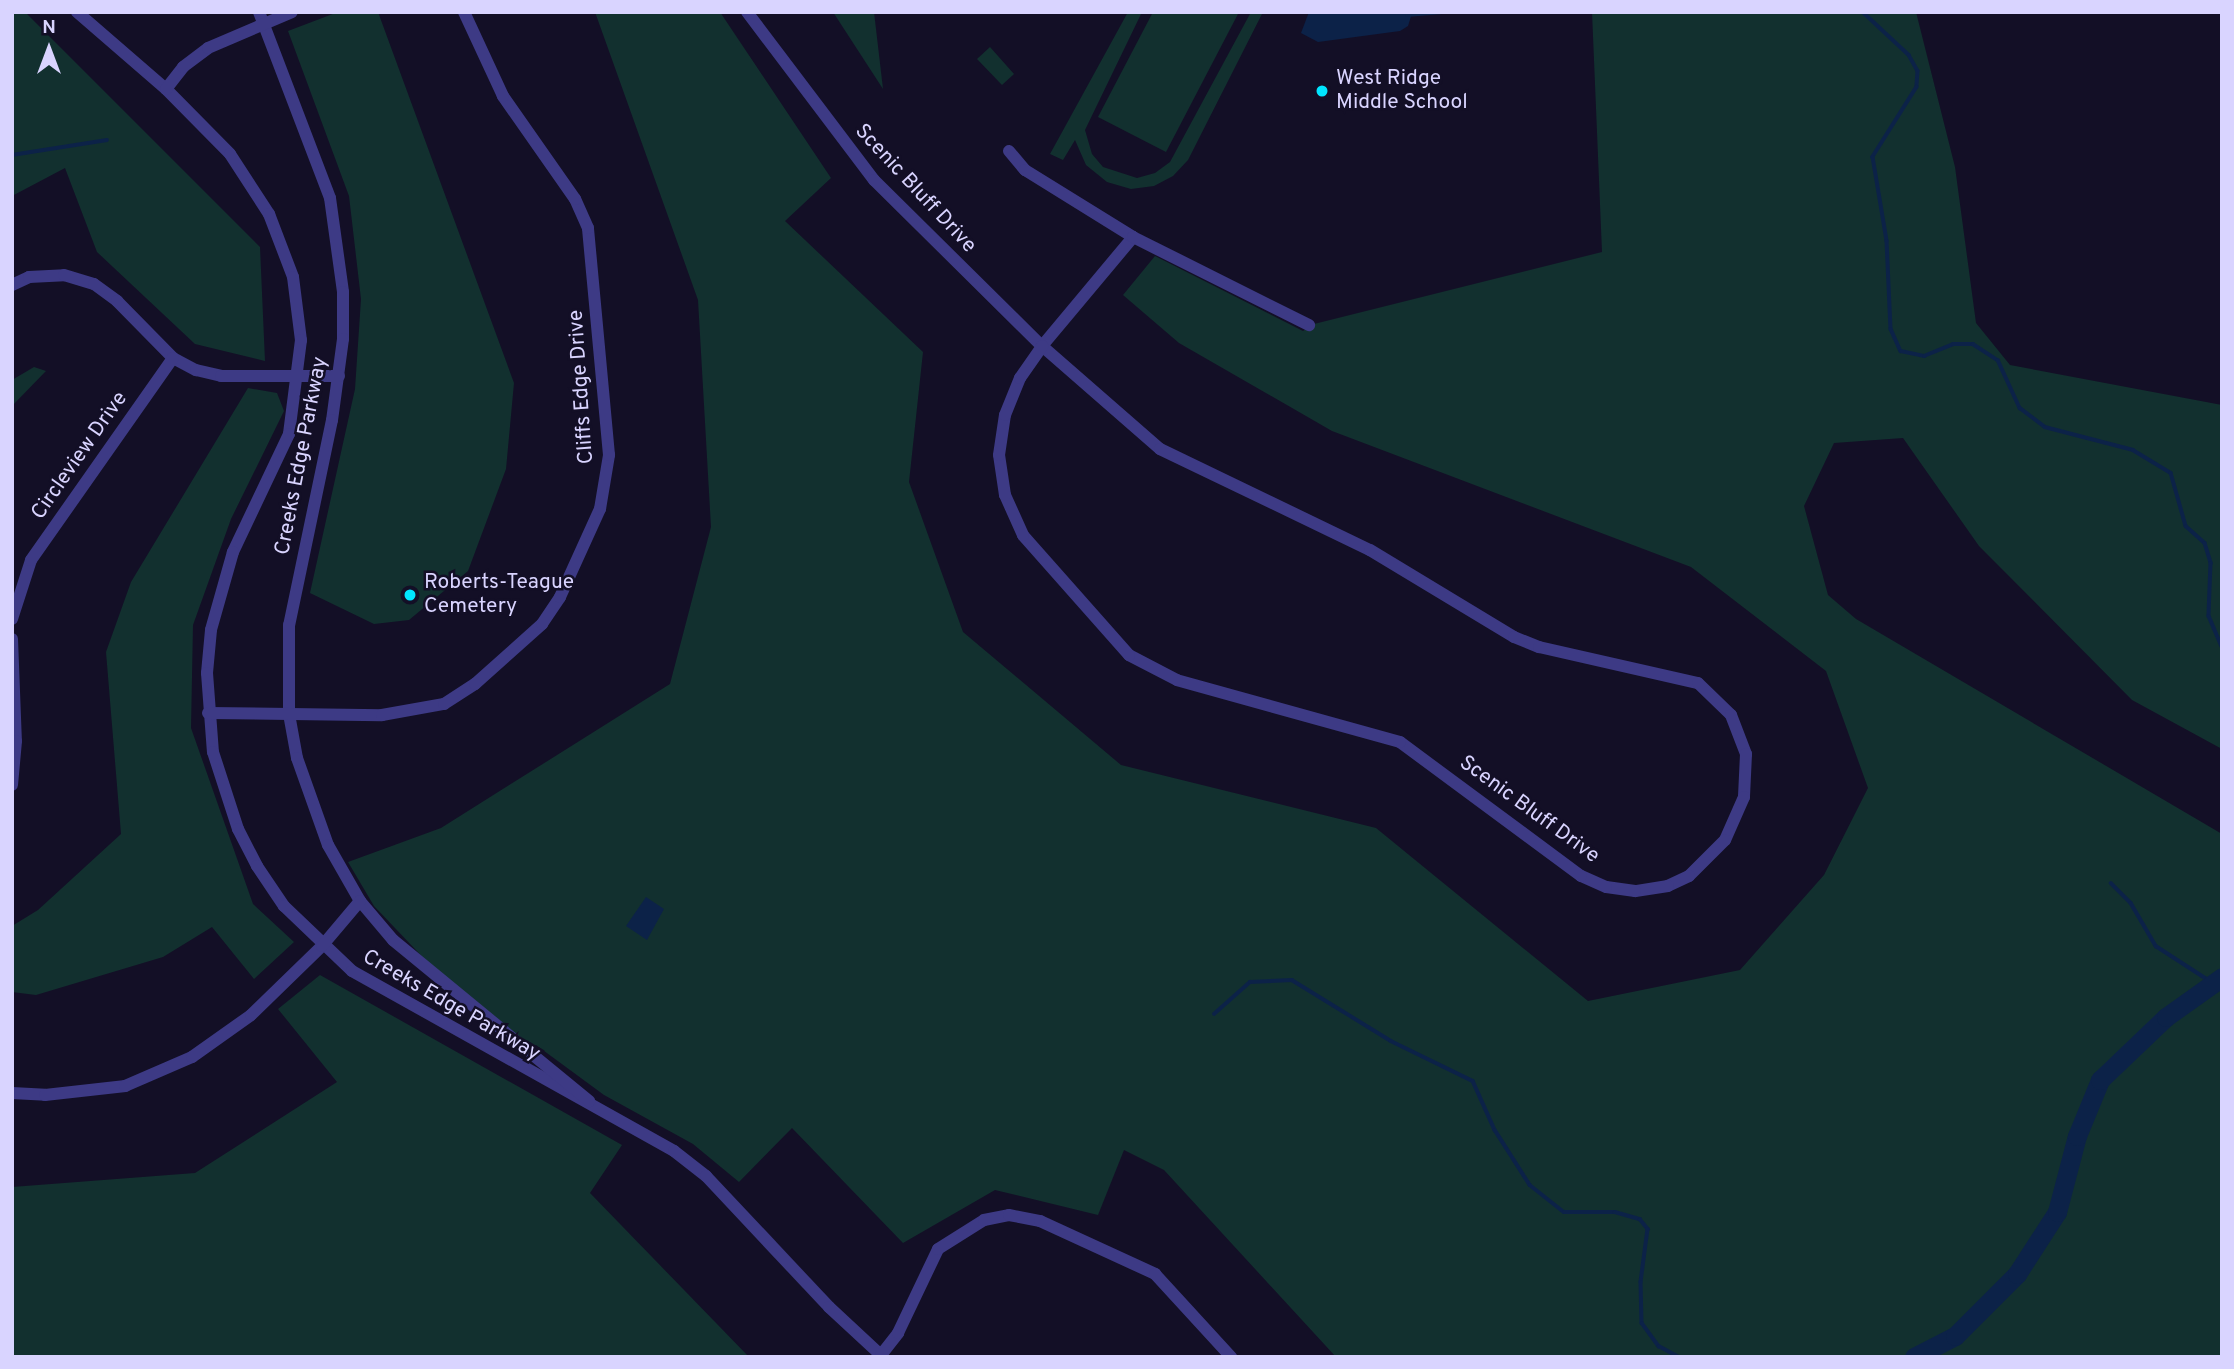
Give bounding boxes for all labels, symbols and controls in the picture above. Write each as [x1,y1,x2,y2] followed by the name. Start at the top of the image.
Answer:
[14,14,84,84] north arrow
[42,16,56,40] text: N
[1336,66,1468,116] place label: West Ridge Middle School
[1314,83,1330,99] marker: West Ridge Middle School
[849,119,981,259] street label: Scenic Bluff Drive
[564,309,600,465] street label: Cliffs Edge Drive
[270,355,334,557] street label: Creeks Edge Parkway
[27,387,133,525] street label: Circleview Drive
[424,570,574,620] place label: Roberts-Teague Cemetery
[402,587,418,603] marker: Roberts-Teague Cemetery
[1454,751,1604,869] street label: Scenic Bluff Drive
[358,945,544,1067] street label: Creeks Edge Parkway

